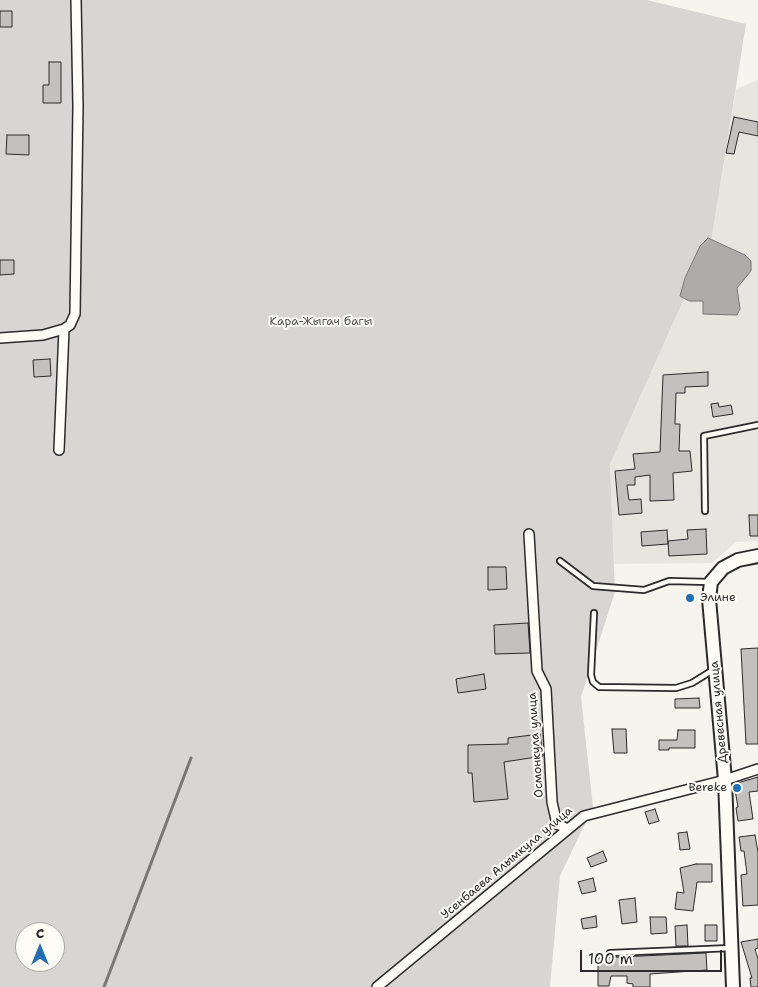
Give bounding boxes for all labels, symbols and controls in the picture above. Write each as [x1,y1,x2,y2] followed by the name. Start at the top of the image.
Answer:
[269,315,373,329] park label: Кара-Жыгач багы
[700,591,736,605] place label: Элине
[684,592,696,604] marker: Элине
[707,660,731,764] street label: Древесная улица
[525,692,547,798] street label: Осмонкула улица
[689,781,727,795] place label: Bereke
[731,782,743,794] marker: Bereke
[438,804,576,922] street label: Усенбаева Алымкула улица
[15,922,65,972] north arrow
[36,924,44,942] text: С
[583,940,726,972] scale bar
[588,949,633,969] text: 100 m

